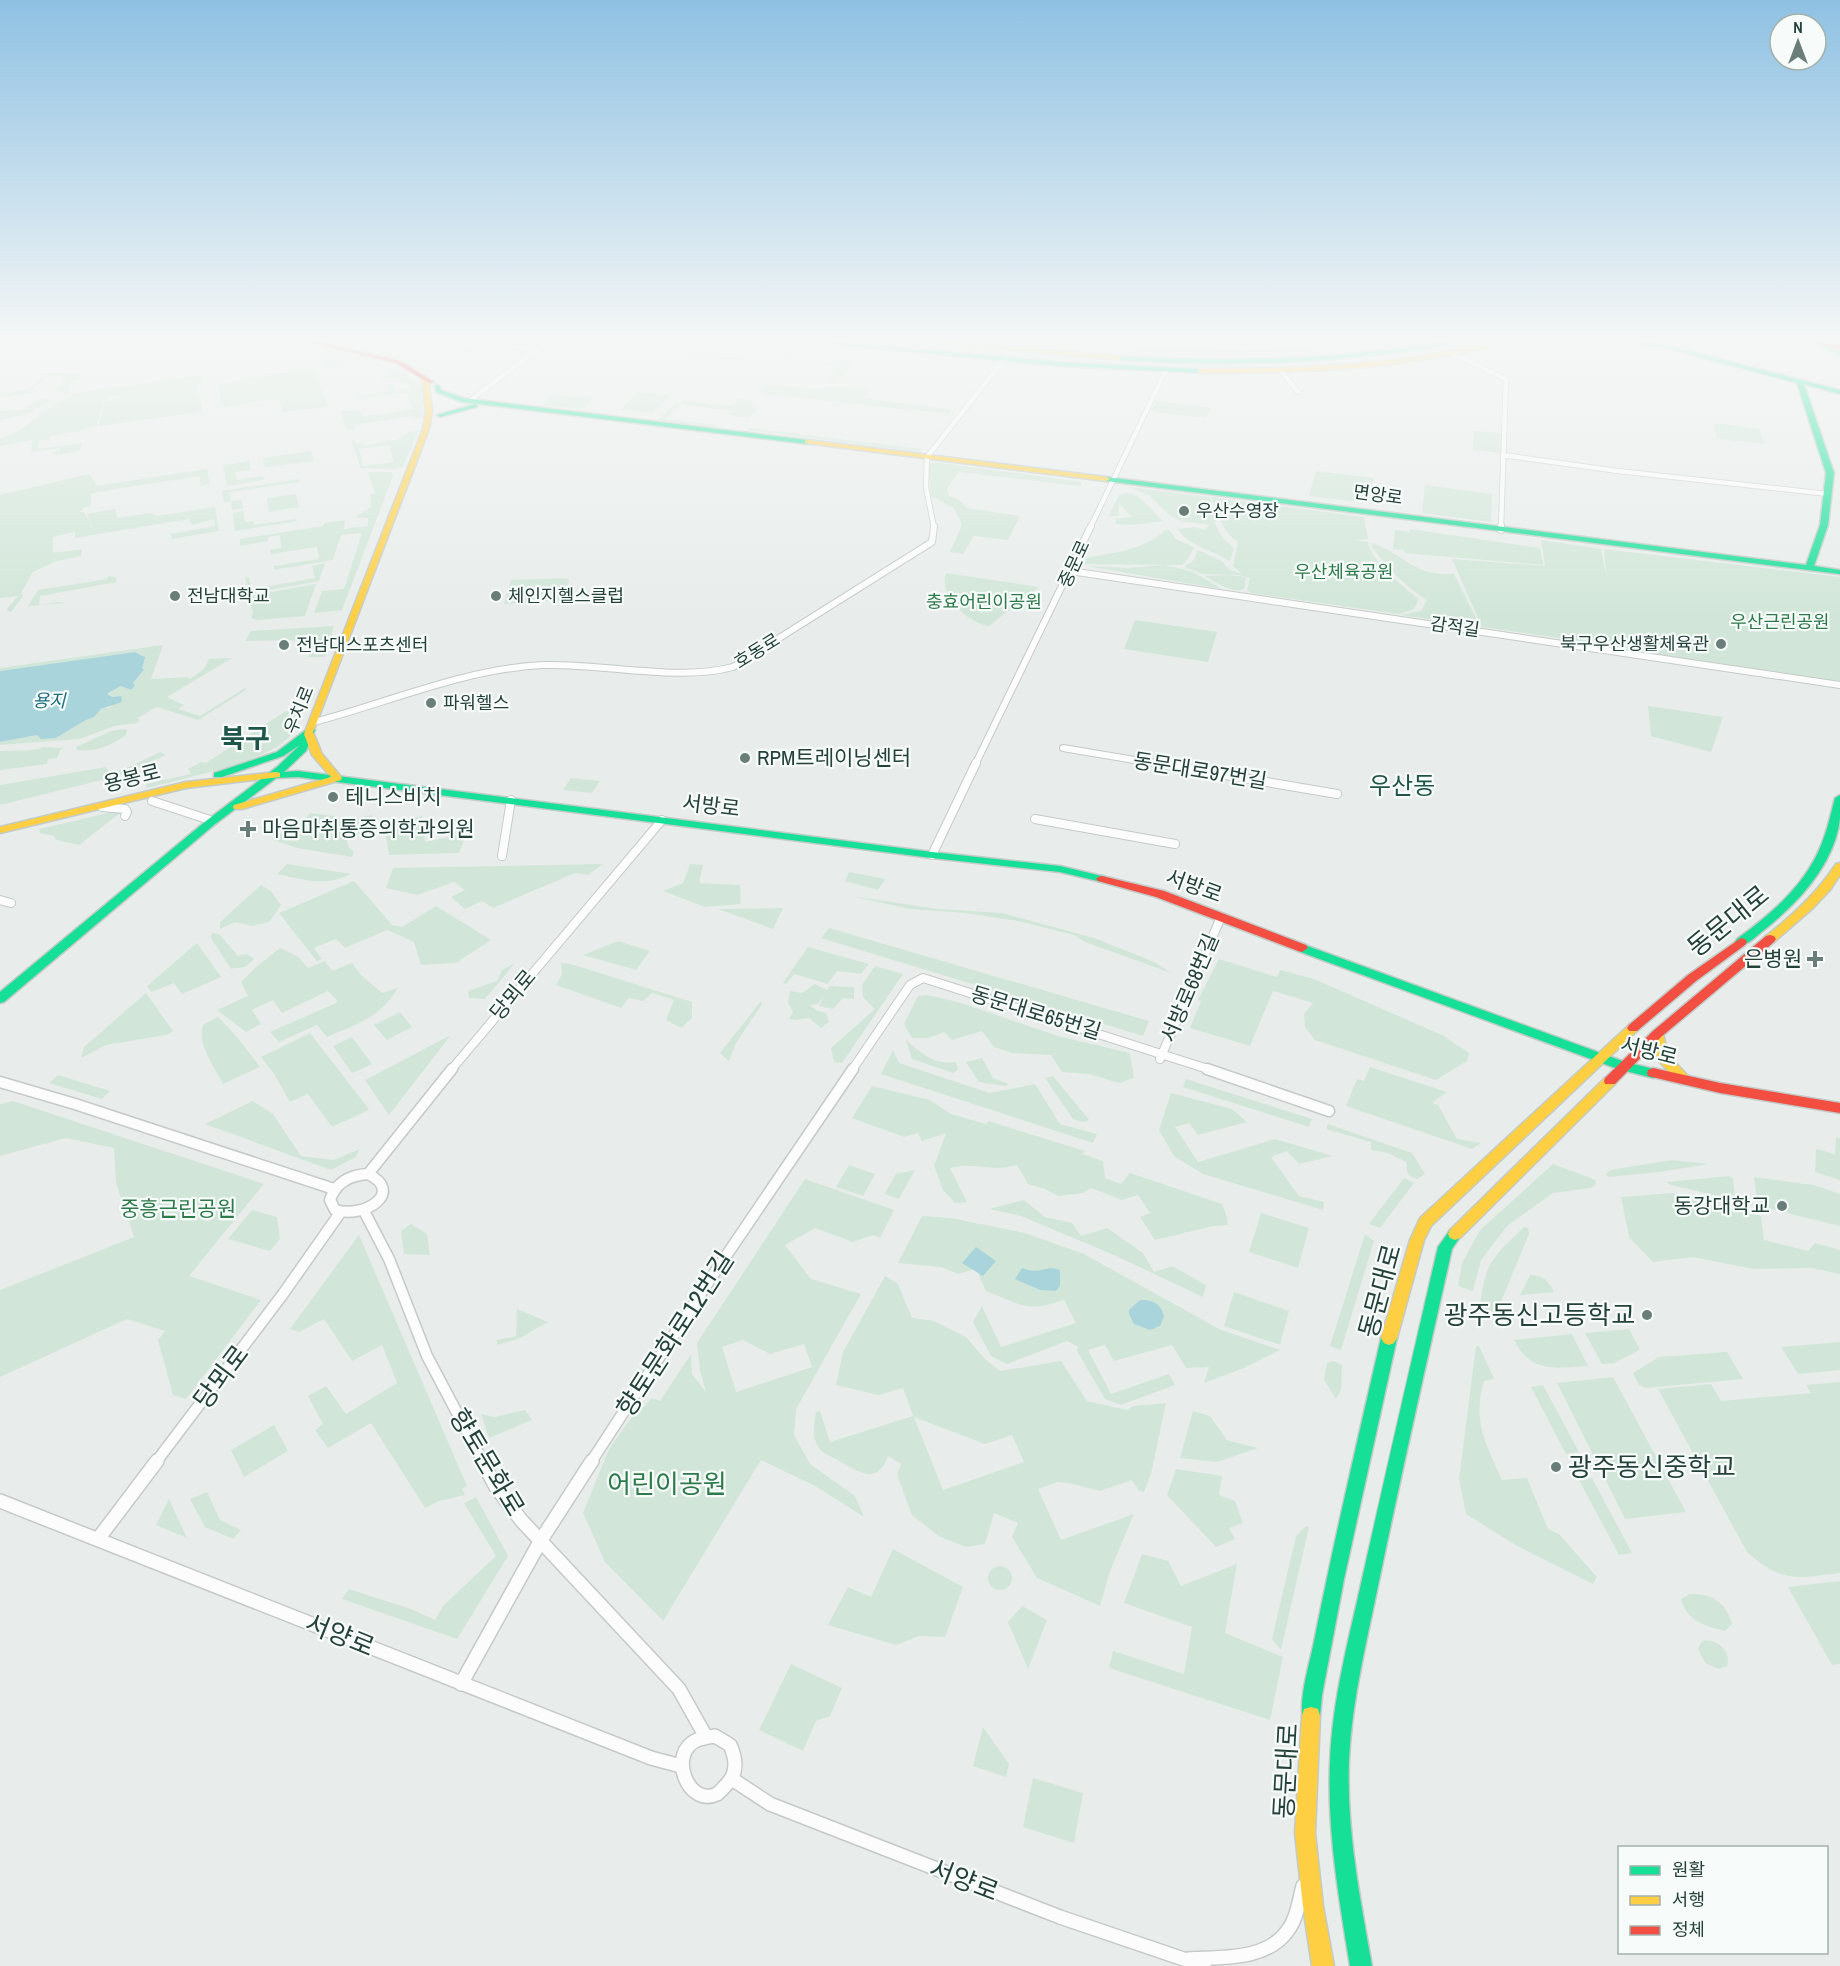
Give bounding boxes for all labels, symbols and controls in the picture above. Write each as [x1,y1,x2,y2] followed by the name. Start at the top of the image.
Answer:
[1768,12,1828,72] north arrow
[1793,16,1803,38] text: N
[1352,479,1404,510] street label: 면앙로
[1196,498,1279,523] place label: 우산수영장
[1177,504,1191,518] marker: 우산수영장
[1052,536,1095,592] street label: 중문로
[1294,559,1394,584] park label: 우산체육공원
[187,583,270,608] place label: 전남대학교
[508,583,624,608] place label: 체인지헬스클럽
[168,589,182,603] marker: 전남대학교
[489,589,503,603] marker: 체인지헬스클럽
[926,589,1042,614] park label: 충효어린이공원
[1730,609,1830,634] park label: 우산근린공원
[1429,611,1481,642] street label: 감적길
[729,627,784,674] street label: 호동로
[1560,631,1709,656] place label: 북구우산생활체육관
[296,632,428,657] place label: 전남대스포츠센터
[1714,637,1728,651] marker: 북구우산생활체육관
[277,638,291,652] marker: 전남대스포츠센터
[278,682,319,738] street label: 우치로
[32,688,67,713] water label: 용지
[443,690,509,715] place label: 파워헬스
[424,696,438,710] marker: 파워헬스
[220,720,270,756] district label: 북구
[757,743,911,772] place label: RPM트레이닝센터
[1131,746,1269,795] street label: 동문대로97번길
[738,751,752,765] marker: RPM트레이닝센터
[100,756,164,799] street label: 용봉로
[1369,769,1435,801] district label: 우산동
[345,782,442,811] place label: 테니스비치
[681,788,742,823] street label: 서방로
[326,790,340,804] marker: 테니스비치
[262,814,475,843] place label: 마음마취통증의학과의원
[239,820,257,838] marker: 마음마취통증의학과의원
[1162,862,1226,909] street label: 서방로
[1679,877,1776,964] street label: 동문대로
[1154,929,1226,1047] street label: 서방로68번길
[1744,944,1802,973] place label: 은병원
[1806,950,1824,968] marker: 은병원
[483,963,542,1026] street label: 당뫼로
[967,979,1105,1046] street label: 동문대로65번길
[1617,1029,1681,1072] street label: 서방로
[1673,1191,1770,1220] place label: 동강대학교
[120,1194,236,1223] park label: 중흥근린공원
[1775,1199,1789,1213] marker: 동강대학교
[1350,1240,1409,1342] street label: 동문대로
[608,1244,741,1423] street label: 향토문화로12번길
[1444,1297,1635,1332] place label: 광주동신고등학교
[1640,1308,1654,1322] marker: 광주동신고등학교
[185,1338,256,1416] street label: 당뫼로
[442,1401,533,1522] street label: 향토문화로
[1568,1449,1735,1484] place label: 광주동신중학교
[1549,1460,1563,1474] marker: 광주동신중학교
[607,1466,727,1501] park label: 어린이공원
[300,1605,380,1664] street label: 서양로
[1266,1722,1305,1820] street label: 동문대로
[1618,1846,1828,1954] legend
[924,1850,1004,1909] street label: 서양로
[1672,1857,1705,1882] text: 원활
[1672,1887,1705,1912] text: 서행
[1672,1917,1705,1942] text: 정체

